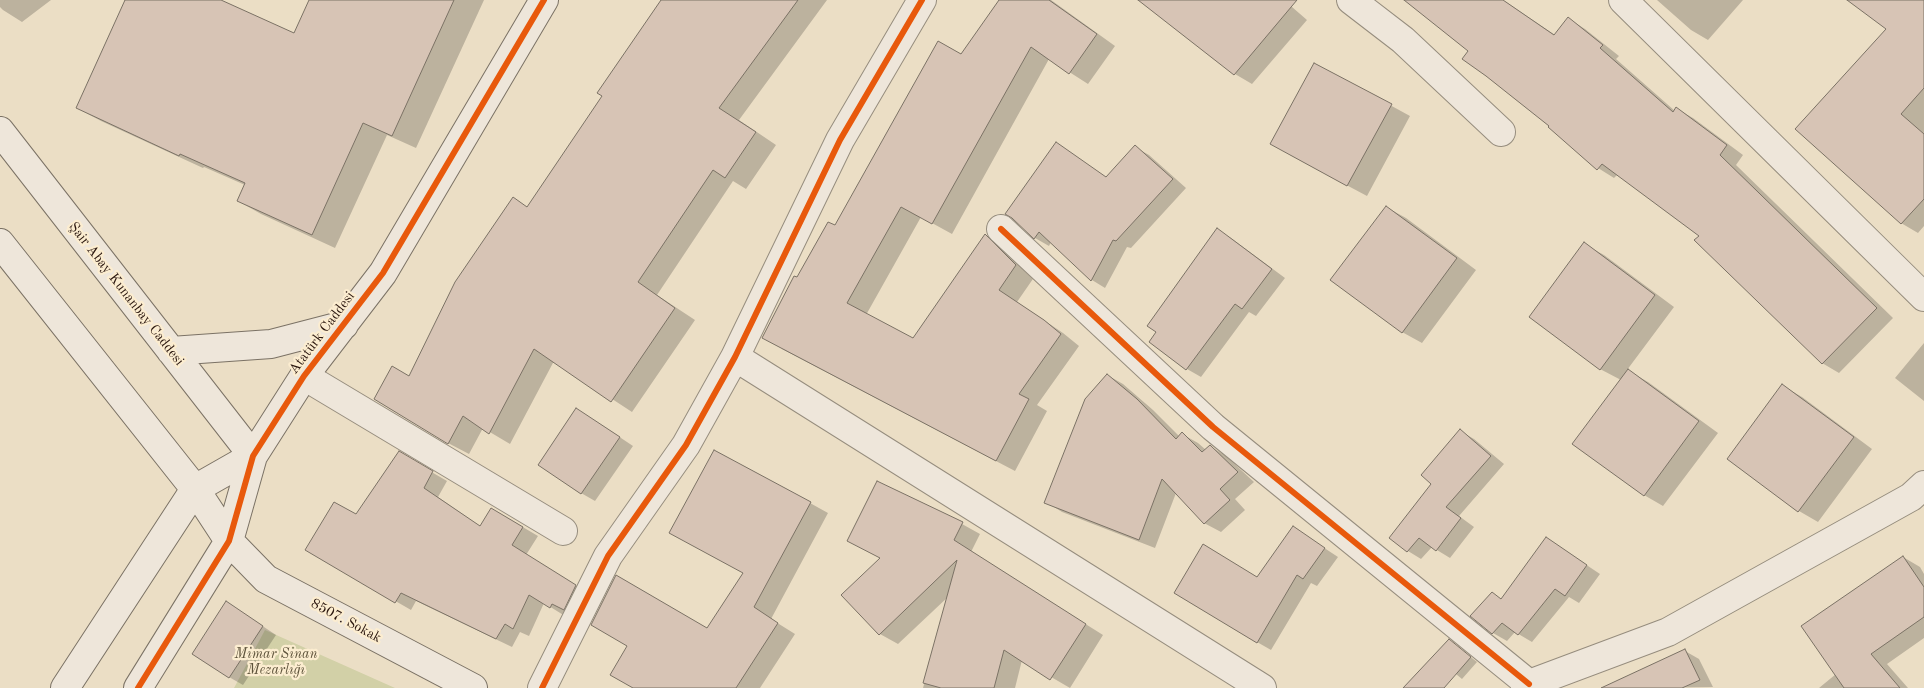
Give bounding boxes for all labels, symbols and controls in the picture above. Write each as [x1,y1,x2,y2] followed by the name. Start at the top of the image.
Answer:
[65,219,187,369] street label: Şair Abay Kunanbay Caddesi
[285,288,359,378] street label: Atatürk Caddesi
[308,595,384,647] street label: 8507. Sokak
[235,646,317,679] park label: Mimar Sinan Mezarlığı

